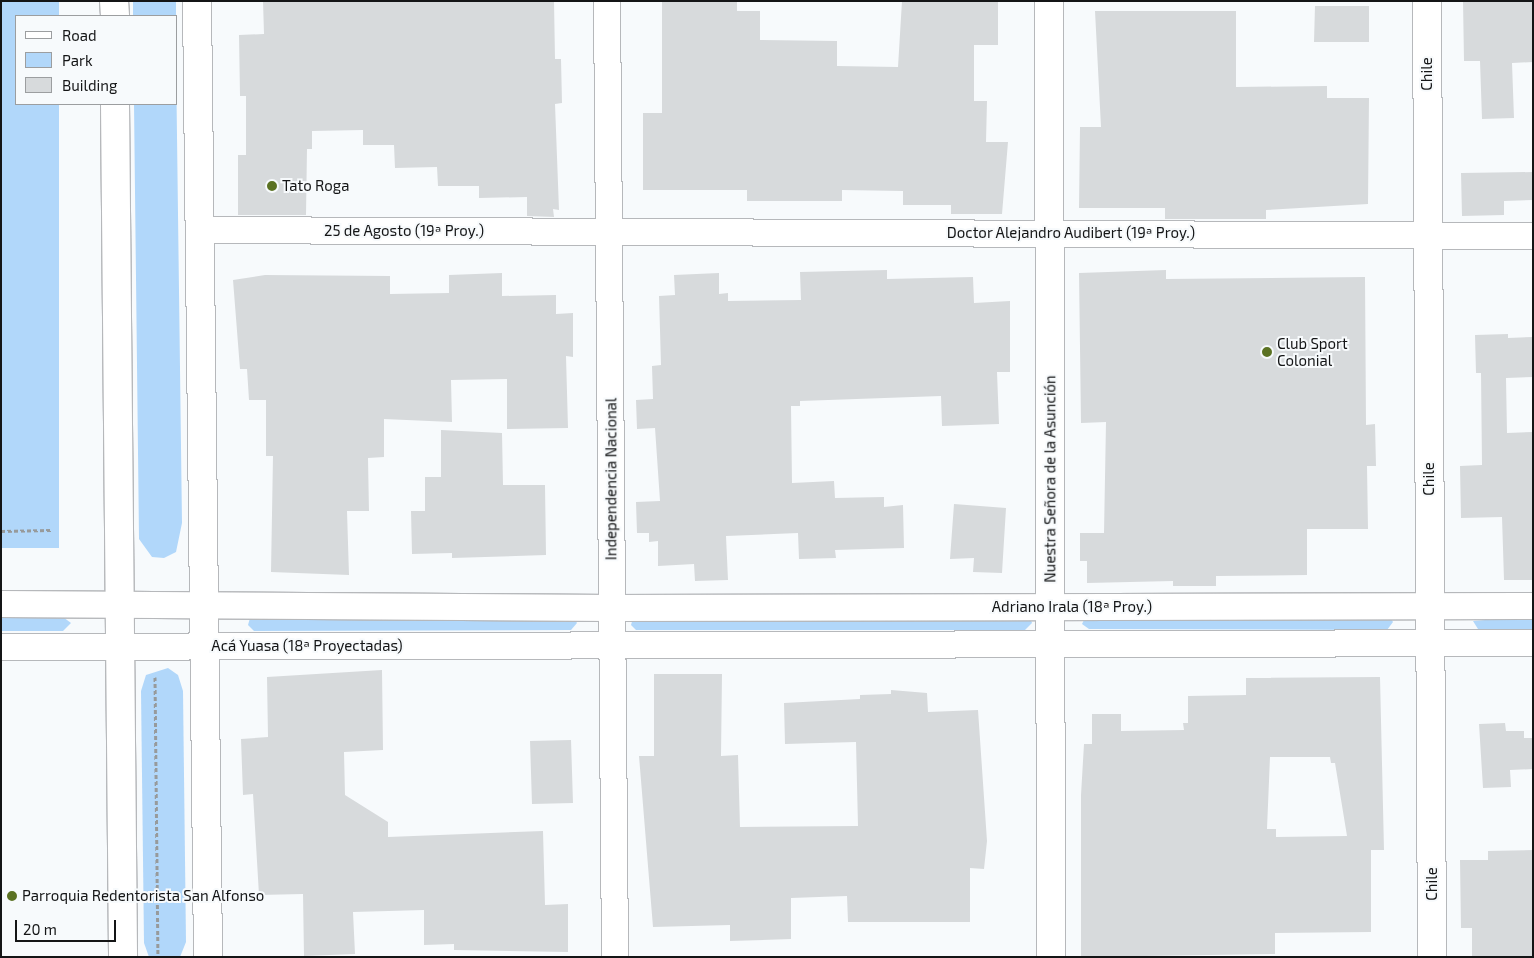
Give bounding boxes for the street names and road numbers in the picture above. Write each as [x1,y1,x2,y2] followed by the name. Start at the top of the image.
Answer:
[1418,57,1436,91] street label: Chile
[324,222,484,240] street label: 25 de Agosto (19ª Proy.)
[946,224,1196,242] street label: Doctor Alejandro Audibert (19ª Proy.)
[1041,375,1059,583] street label: Nuestra Señora de la Asunción
[602,398,620,560] street label: Independencia Nacional
[1420,462,1438,496] street label: Chile
[992,598,1152,616] street label: Adriano Irala (18ª Proy.)
[211,637,403,655] street label: Acá Yuasa (18ª Proyectadas)
[1423,867,1441,901] street label: Chile

